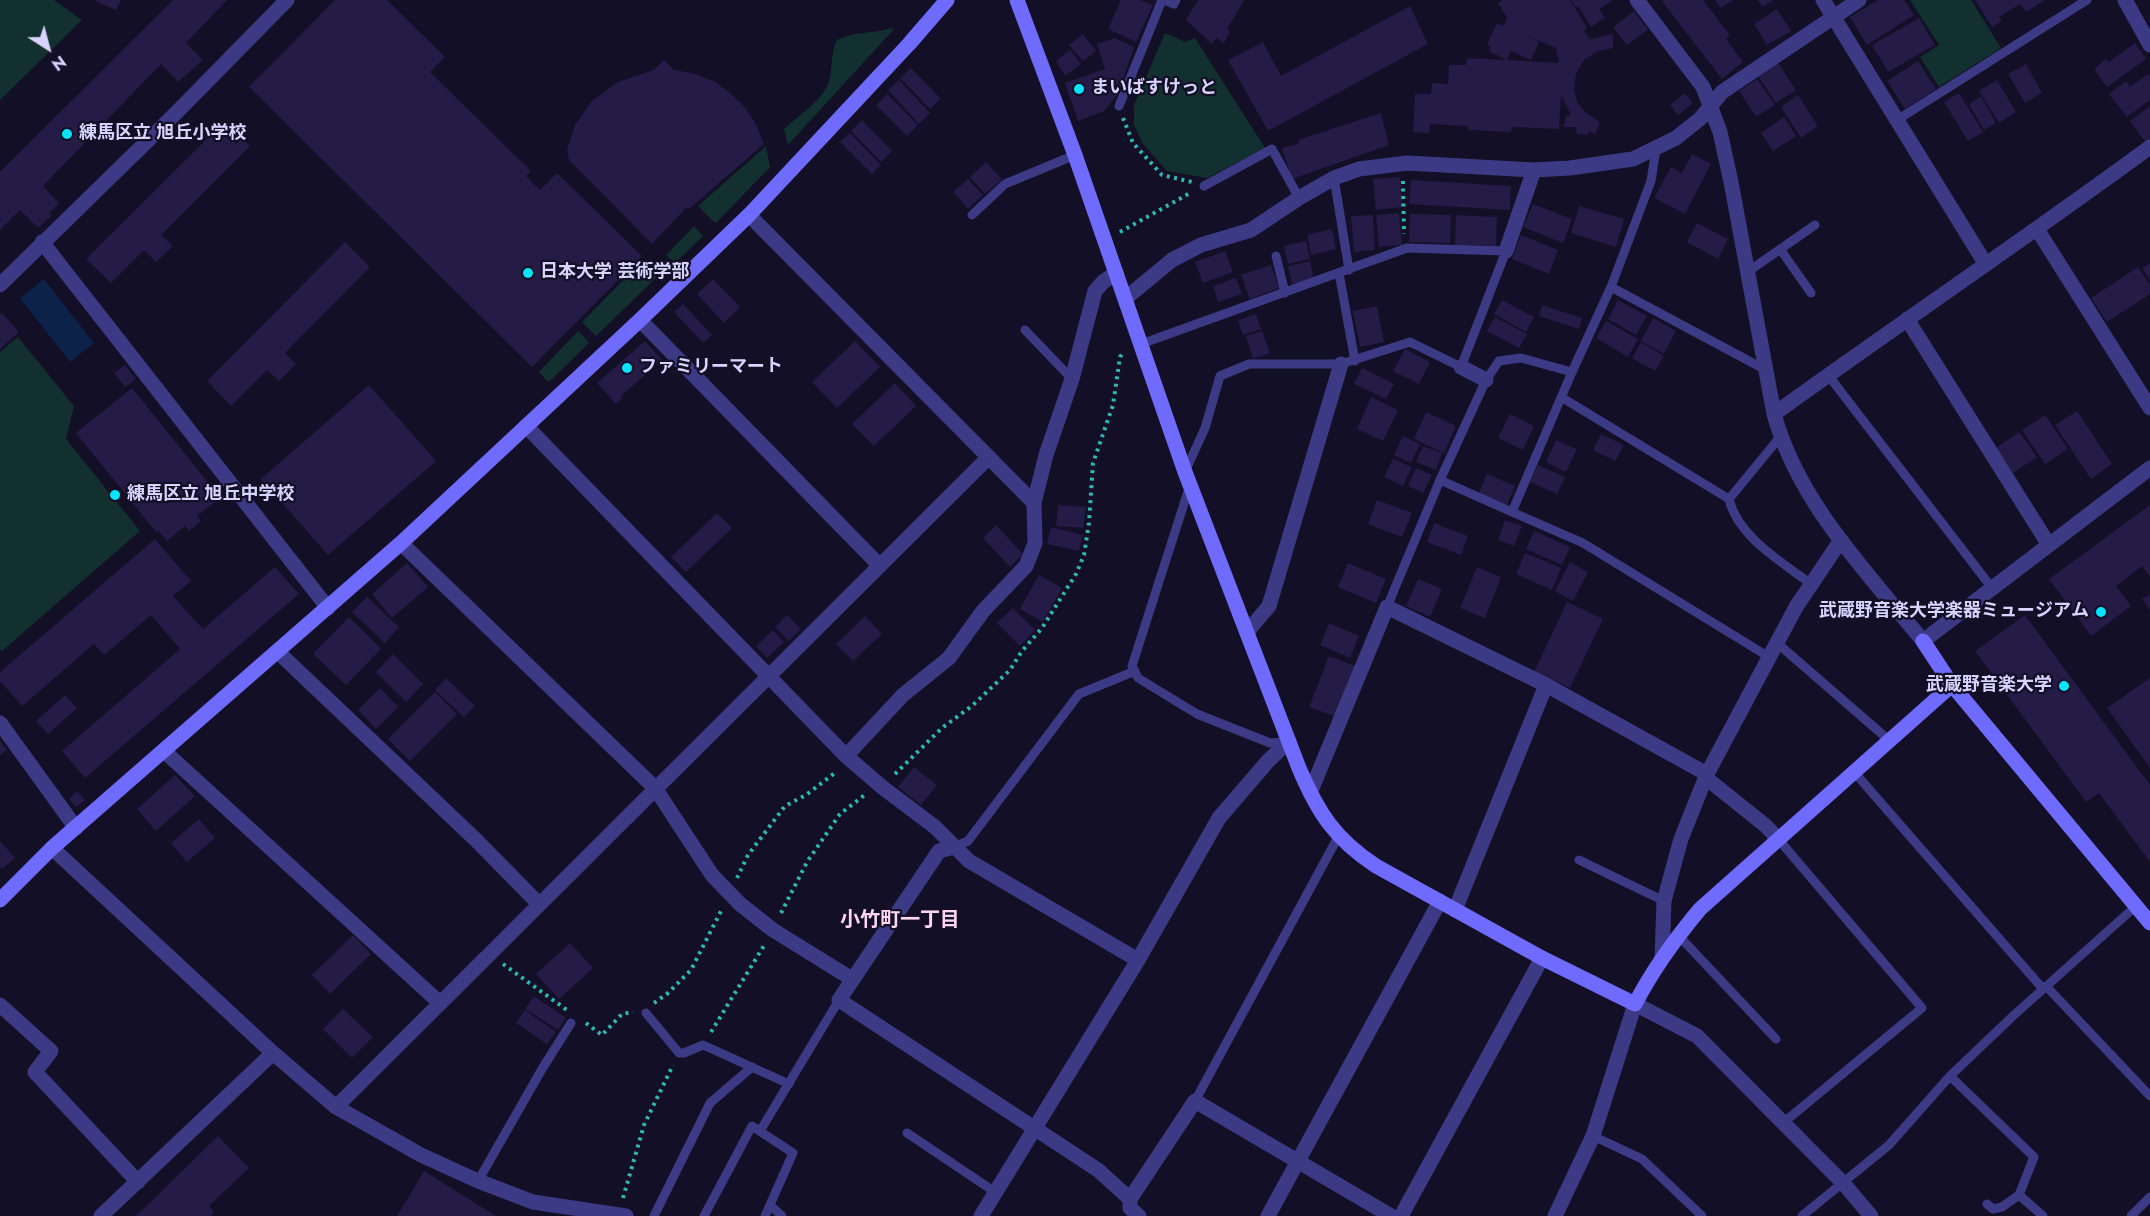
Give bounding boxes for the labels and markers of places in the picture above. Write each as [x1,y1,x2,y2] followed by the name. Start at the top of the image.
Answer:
[1091,78,1217,100] place label: まいばすけっと
[1072,82,1086,96] marker: まいばすけっと
[79,123,246,145] place label: 練馬区立 旭丘小学校
[60,127,74,141] marker: 練馬区立 旭丘小学校
[540,262,689,284] place label: 日本大学 芸術学部
[521,266,535,280] marker: 日本大学 芸術学部
[639,357,783,379] place label: ファミリーマート
[620,361,634,375] marker: ファミリーマート
[127,484,294,506] place label: 練馬区立 旭丘中学校
[108,488,122,502] marker: 練馬区立 旭丘中学校
[1819,601,2089,623] place label: 武蔵野音楽大学楽器ミュージアム
[2094,605,2108,619] marker: 武蔵野音楽大学楽器ミュージアム
[1926,675,2052,697] place label: 武蔵野音楽大学
[2057,679,2071,693] marker: 武蔵野音楽大学

